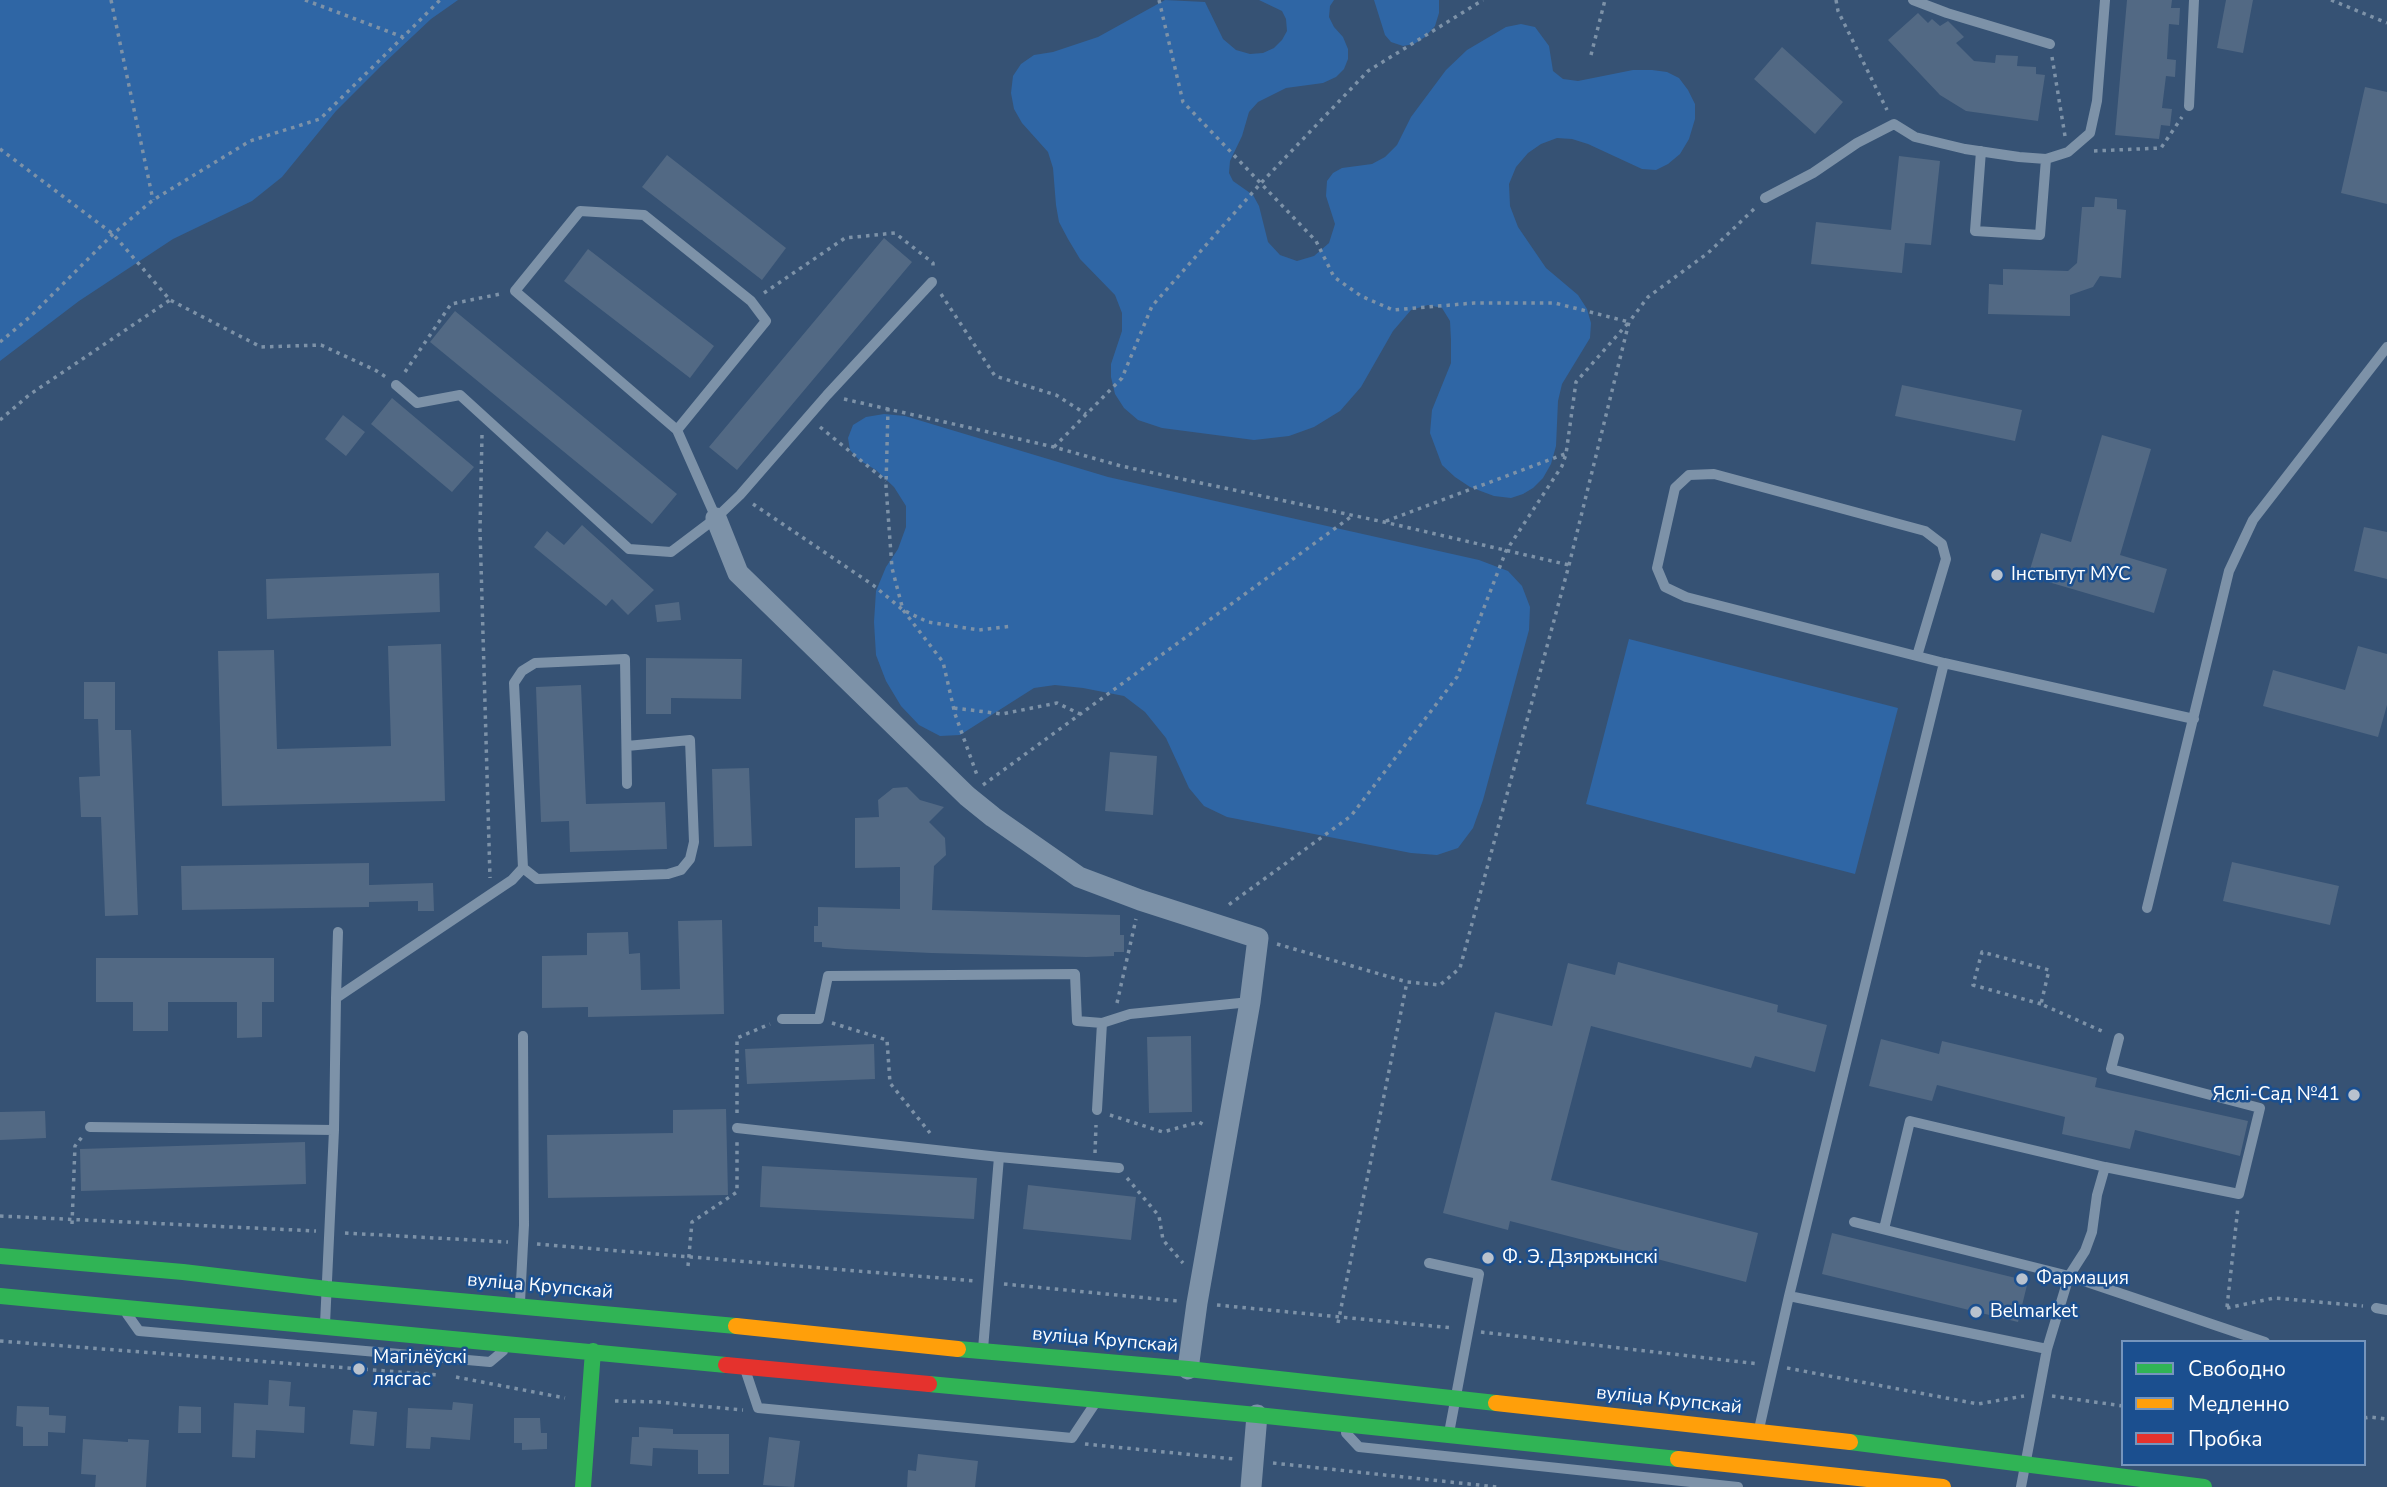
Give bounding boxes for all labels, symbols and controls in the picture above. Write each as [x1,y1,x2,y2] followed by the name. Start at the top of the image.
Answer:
[2011,564,2131,586] place label: Інстытут МУС
[1989,567,2005,583] marker: Інстытут МУС
[2212,1084,2340,1106] place label: Яслі-Сад №41
[2346,1087,2362,1103] marker: Яслі-Сад №41
[1502,1247,1658,1269] place label: Ф. Э. Дзяржынскі
[1480,1250,1496,1266] marker: Ф. Э. Дзяржынскі
[2036,1268,2129,1290] place label: Фармация
[466,1269,614,1305] street label: вуліца Крупскай
[2014,1271,2030,1287] marker: Фармация
[1990,1301,2078,1323] place label: Belmarket
[1968,1304,1984,1320] marker: Belmarket
[1031,1323,1179,1359] street label: вуліца Крупскай
[2121,1340,2366,1466] legend
[373,1347,467,1391] place label: Магілёўскі лясгас
[2188,1355,2286,1383] text: Свободно
[351,1361,367,1377] marker: Магілёўскі лясгас
[1595,1382,1743,1420] street label: вуліца Крупскай
[2188,1390,2290,1418] text: Медленно
[2188,1425,2262,1453] text: Пробка

